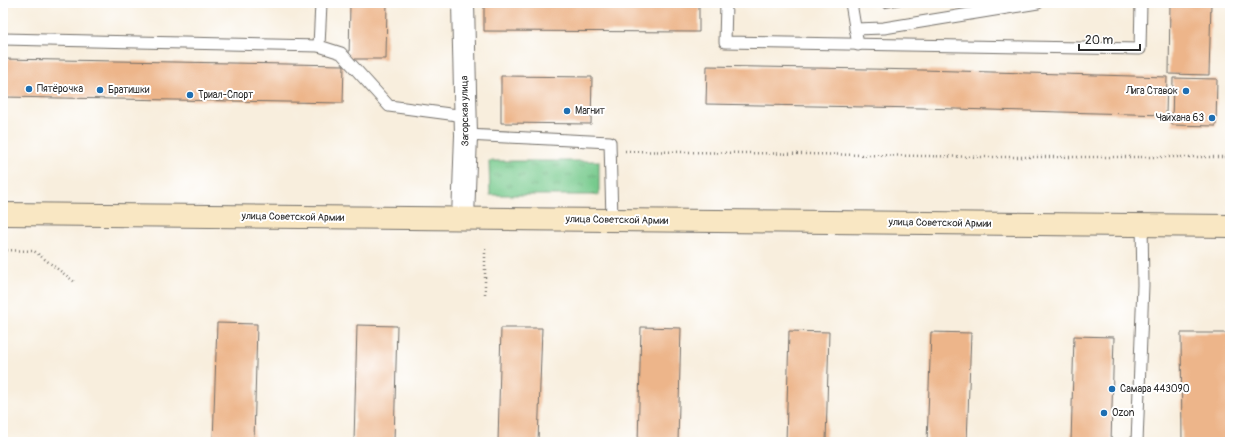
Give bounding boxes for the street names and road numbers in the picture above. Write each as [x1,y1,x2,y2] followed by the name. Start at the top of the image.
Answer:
[458,75,472,147] street label: Загорская улица
[241,210,345,224] street label: улица Советской Армии
[565,213,669,227] street label: улица Советской Армии
[888,216,992,230] street label: улица Советской Армии

